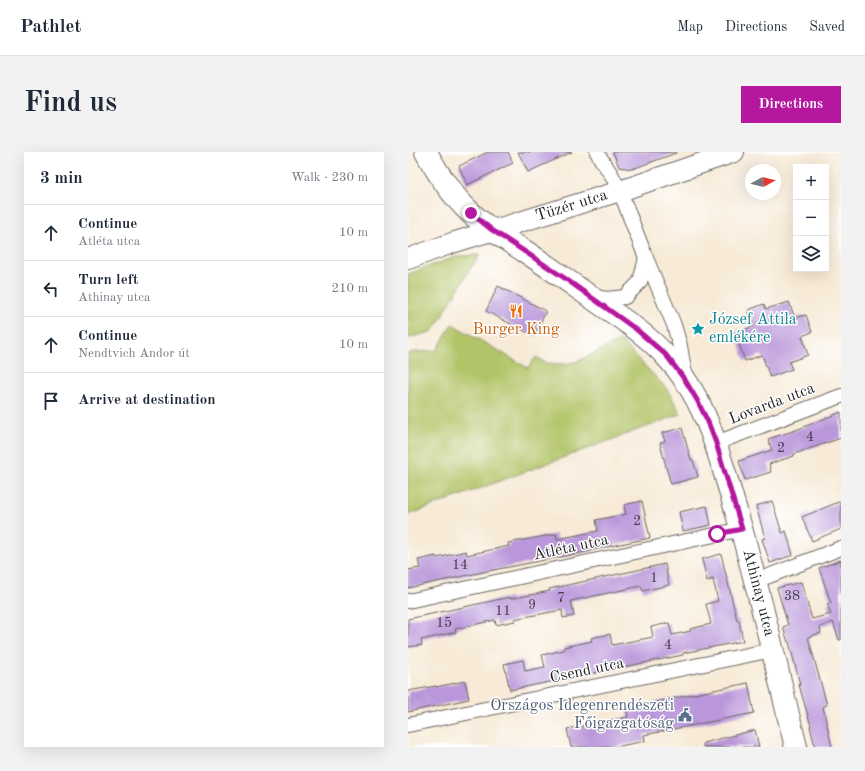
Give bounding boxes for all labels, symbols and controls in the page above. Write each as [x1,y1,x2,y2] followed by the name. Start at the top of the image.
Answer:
[20,18,81,37] text: Pathlet
[677,20,703,34] text: Map
[725,20,787,34] text: Directions
[809,20,845,34] text: Saved
[741,86,841,123] button: Directions
[24,90,117,118] text: Find us
[745,164,781,200] north arrow
[793,164,829,272] map controls
[793,164,829,200] button: +
[40,170,83,187] text: 3 min
[291,171,368,184] text: Walk · 230 m
[534,187,610,225] street label: Tüzér utca
[793,200,829,236] button: −
[462,204,480,222] route end
[78,217,137,232] text: Continue
[40,222,62,244] icon: ahead
[339,226,368,239] text: 10 m
[78,235,140,248] text: Atléta utca
[793,236,829,272] button: layers
[78,273,138,288] text: Turn left
[40,278,62,300] icon: left
[331,282,368,295] text: 210 m
[78,291,150,304] text: Athinay utca
[508,303,524,319] restaurant icon: Burger King
[709,312,797,346] place label: József Attila emlékére
[690,321,706,337] place icon: József Attila emlékére
[473,322,560,338] place label: Burger King
[78,329,137,344] text: Continue
[40,334,62,356] icon: ahead
[339,338,368,351] text: 10 m
[78,347,190,360] text: Nendtvich Andor út
[727,380,817,428] street label: Lovarda utca
[40,390,62,412] icon: arrive
[78,393,216,408] text: Arrive at destination
[806,430,814,444] house number: 4
[777,441,785,455] house number: 2
[633,514,641,528] house number: 2
[708,525,726,543] route start
[532,532,610,564] street label: Atléta utca
[739,548,777,638] street label: Athinay utca
[452,558,468,572] house number: 14
[650,571,658,585] house number: 1
[784,589,800,603] house number: 38
[557,591,565,605] house number: 7
[528,598,536,612] house number: 9
[495,604,511,618] house number: 11
[436,616,452,630] house number: 15
[664,638,672,652] house number: 4
[548,655,626,687] street label: Csend utca
[490,698,674,732] place label: Országos Idegenrendészeti Főigazgatóság
[677,707,693,723] public building icon: Országos Idegenrendészeti Főigazgatóság

